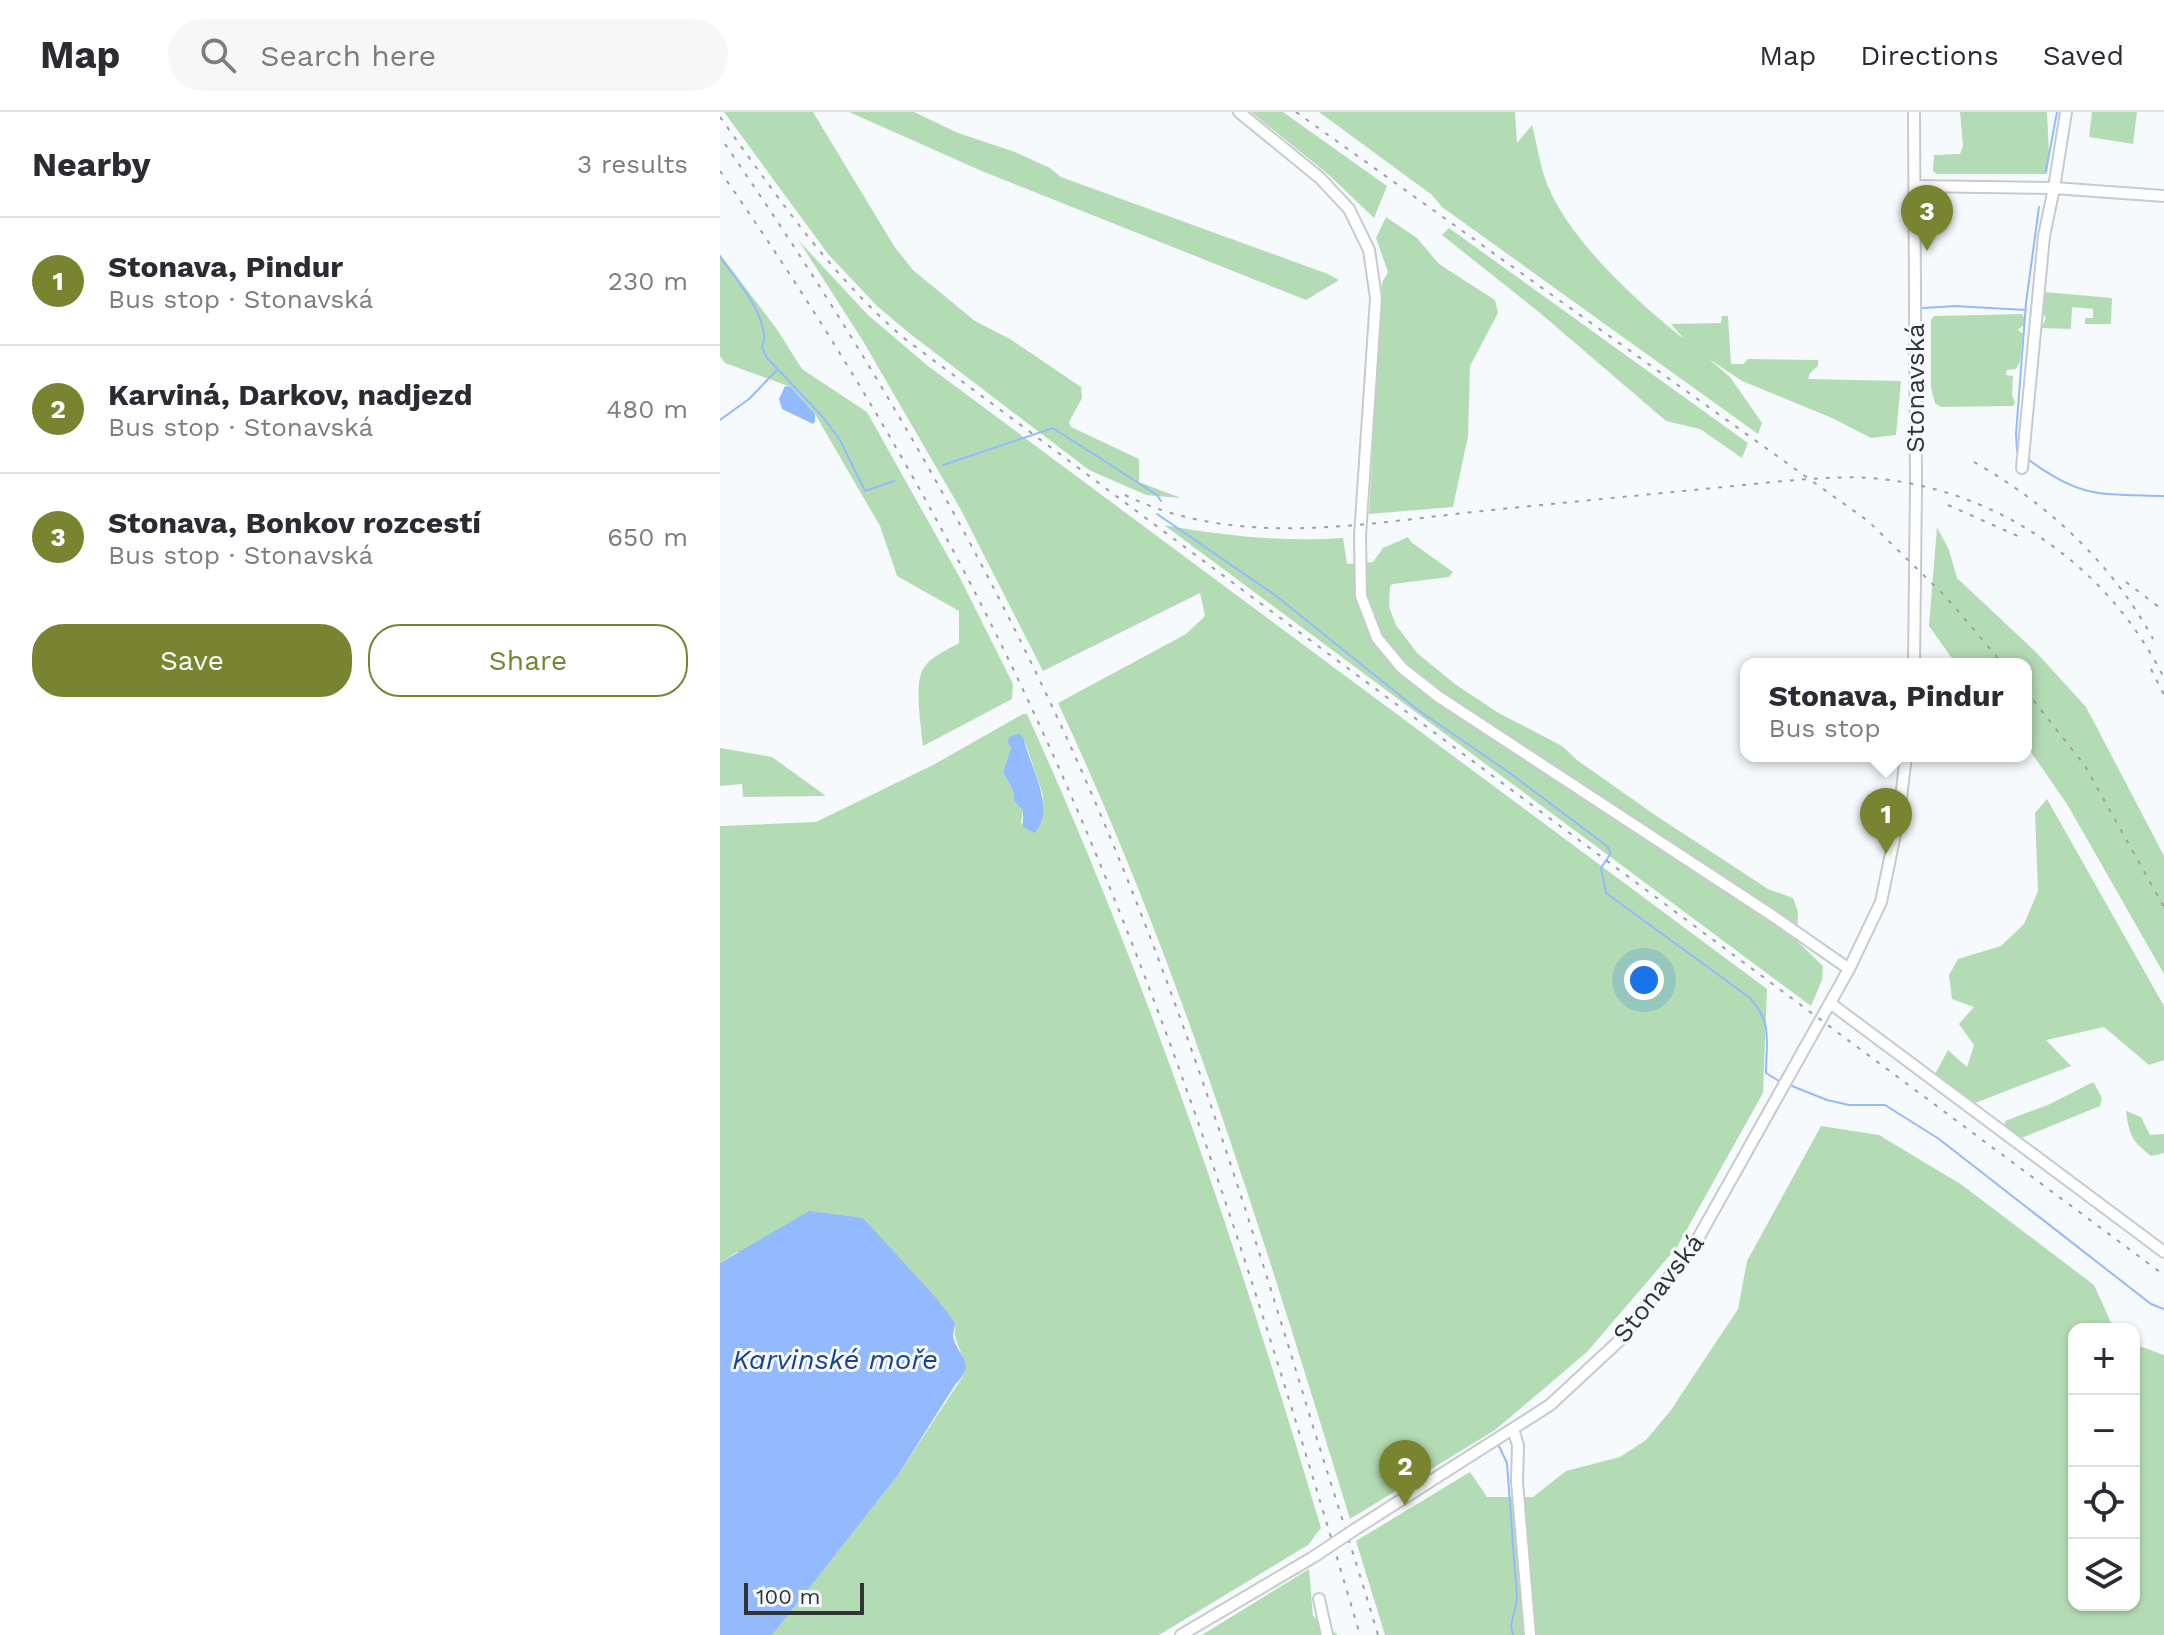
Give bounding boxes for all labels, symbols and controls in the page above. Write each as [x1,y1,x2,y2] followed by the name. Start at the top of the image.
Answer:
[168,19,728,91] search box
[40,33,120,77] text: Map
[196,33,240,77] icon: search
[260,38,436,73] text: Search here
[1759,39,1816,72] text: Map
[1860,39,1999,72] text: Directions
[2043,39,2124,72] text: Saved
[32,144,151,184] text: Nearby
[577,149,688,179] text: 3 results
[1901,185,1953,251] pin: 3
[108,249,343,284] text: Stonava, Pindur
[52,266,64,296] text: 1
[608,266,688,296] text: 230 m
[108,284,373,314] text: Bus stop · Stonavská
[1900,323,1930,453] street label: Stonavská
[108,377,472,412] text: Karviná, Darkov, nadjezd
[50,394,66,424] text: 2
[606,394,688,424] text: 480 m
[108,412,373,442] text: Bus stop · Stonavská
[108,505,481,540] text: Stonava, Bonkov rozcestí
[50,522,66,552] text: 3
[607,522,688,552] text: 650 m
[108,540,373,570] text: Bus stop · Stonavská
[32,624,352,697] button: Save
[368,624,688,697] button: Share
[1740,658,2032,762] popup
[1768,678,2004,713] text: Stonava, Pindur
[1768,713,1881,743] text: Bus stop
[1860,788,1912,854] pin: 1
[1624,960,1664,1000] your location
[1606,1227,1710,1348] street label: Stonavská
[2068,1323,2140,1611] map controls
[2068,1323,2140,1395] button: +
[732,1343,938,1376] water label: Karvinské moře
[2068,1395,2140,1467] button: −
[1379,1440,1431,1506] pin: 2
[2068,1467,2140,1539] button: locate
[2068,1539,2140,1611] button: layers
[744,1579,864,1615] scale bar
[756,1584,820,1609] text: 100 m

